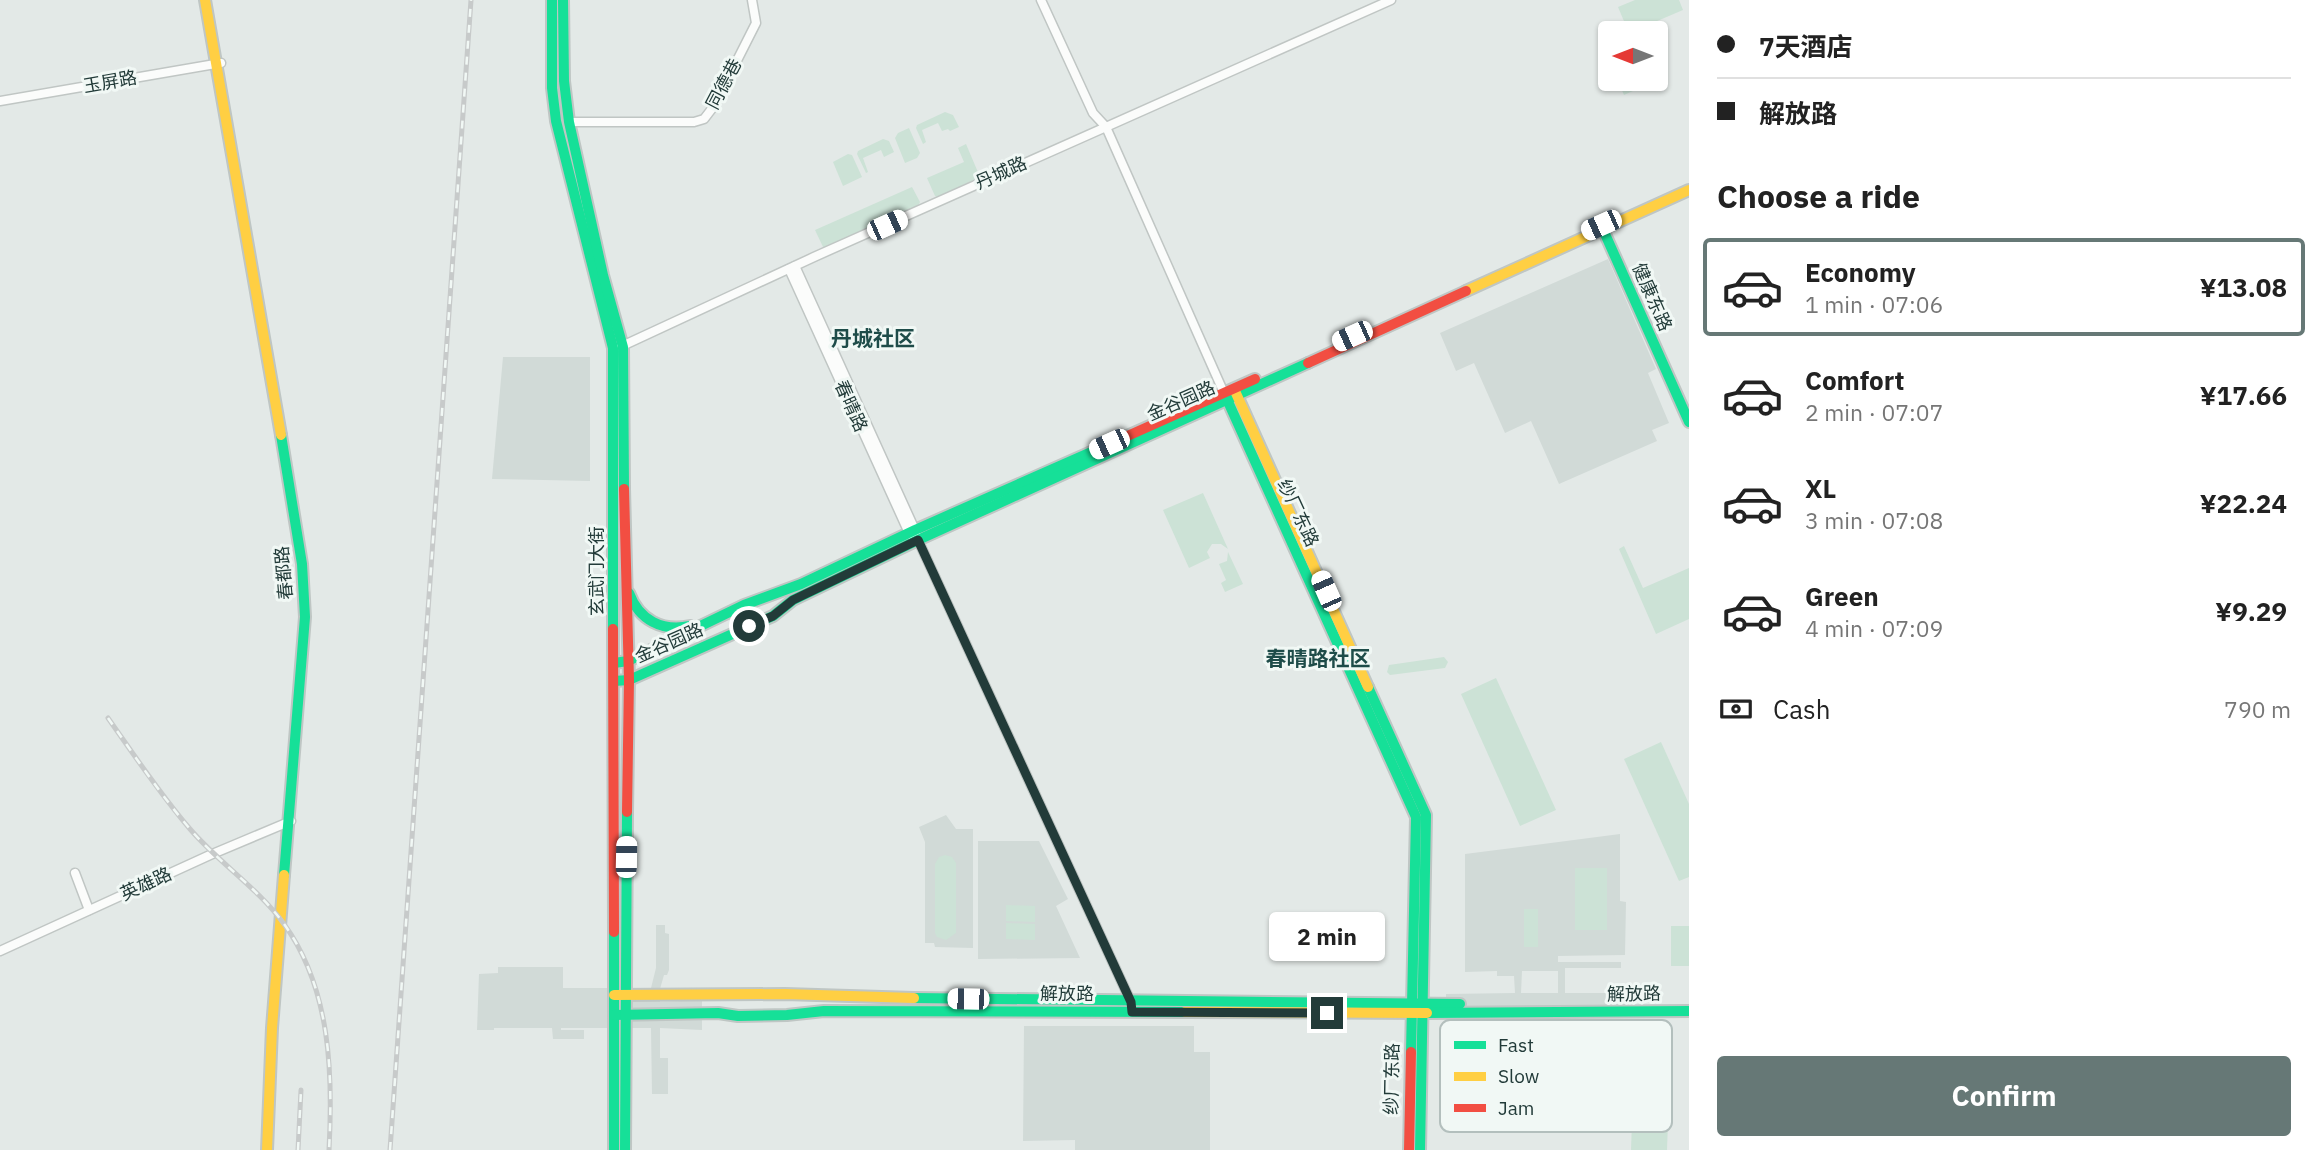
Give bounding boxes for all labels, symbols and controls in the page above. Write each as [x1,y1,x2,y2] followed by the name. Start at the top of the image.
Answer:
[1598,21,1668,91] north arrow
[1598,21,1668,91] map controls
[1759,29,1853,63] text: 7天酒店
[701,55,746,113] street label: 同德巷
[81,65,138,98] street label: 玉屏路
[1759,96,1837,130] text: 解放路
[971,151,1030,194] street label: 丹城路
[1717,175,1920,217] text: Choose a ride
[864,207,911,243] car
[1578,207,1625,243] car
[1805,255,1916,289] text: Economy
[1721,256,1784,319] icon: car
[1627,259,1678,334] street label: 健康东路
[2200,270,2287,304] text: ¥13.08
[1805,289,1943,319] text: 1 min · 07:06
[1329,318,1376,354] car
[831,324,915,352] district label: 丹城社区
[1805,363,1904,397] text: Comfort
[1721,364,1784,427] icon: car
[1143,375,1218,426] street label: 金谷园路
[830,376,873,435] street label: 春晴路
[2200,378,2287,412] text: ¥17.66
[1805,397,1943,427] text: 2 min · 07:07
[1086,426,1133,462] car
[1805,471,1836,505] text: XL
[1721,472,1784,535] icon: car
[1273,475,1324,550] street label: 纱厂东路
[2200,486,2287,520] text: ¥22.24
[1805,505,1943,535] text: 3 min · 07:08
[585,526,608,616] street label: 玄武门大街
[270,545,297,601] street label: 春都路
[1308,568,1345,614] car
[1805,579,1879,613] text: Green
[1721,580,1784,643] icon: car
[2215,594,2287,628] text: ¥9.29
[733,610,765,642] route start
[1805,613,1943,643] text: 4 min · 07:09
[631,617,706,668] street label: 金谷园路
[1266,644,1371,672] district label: 春晴路社区
[1717,690,1755,728] icon: cash
[1773,692,1830,726] text: Cash
[2224,694,2291,724] text: 790 m
[616,836,637,878] car
[116,862,175,905] street label: 英雄路
[1269,912,1385,960] callout: 2 min
[1297,921,1357,951] text: 2 min
[1040,982,1094,1005] street label: 解放路
[1607,982,1661,1005] street label: 解放路
[947,988,990,1010] car
[1311,997,1343,1029] route end
[1440,1020,1672,1132] legend
[1498,1033,1534,1057] text: Fast
[1379,1043,1404,1115] street label: 纱厂东路
[1717,1056,2291,1136] button: Confirm
[1498,1064,1539,1088] text: Slow
[1498,1096,1534,1120] text: Jam

